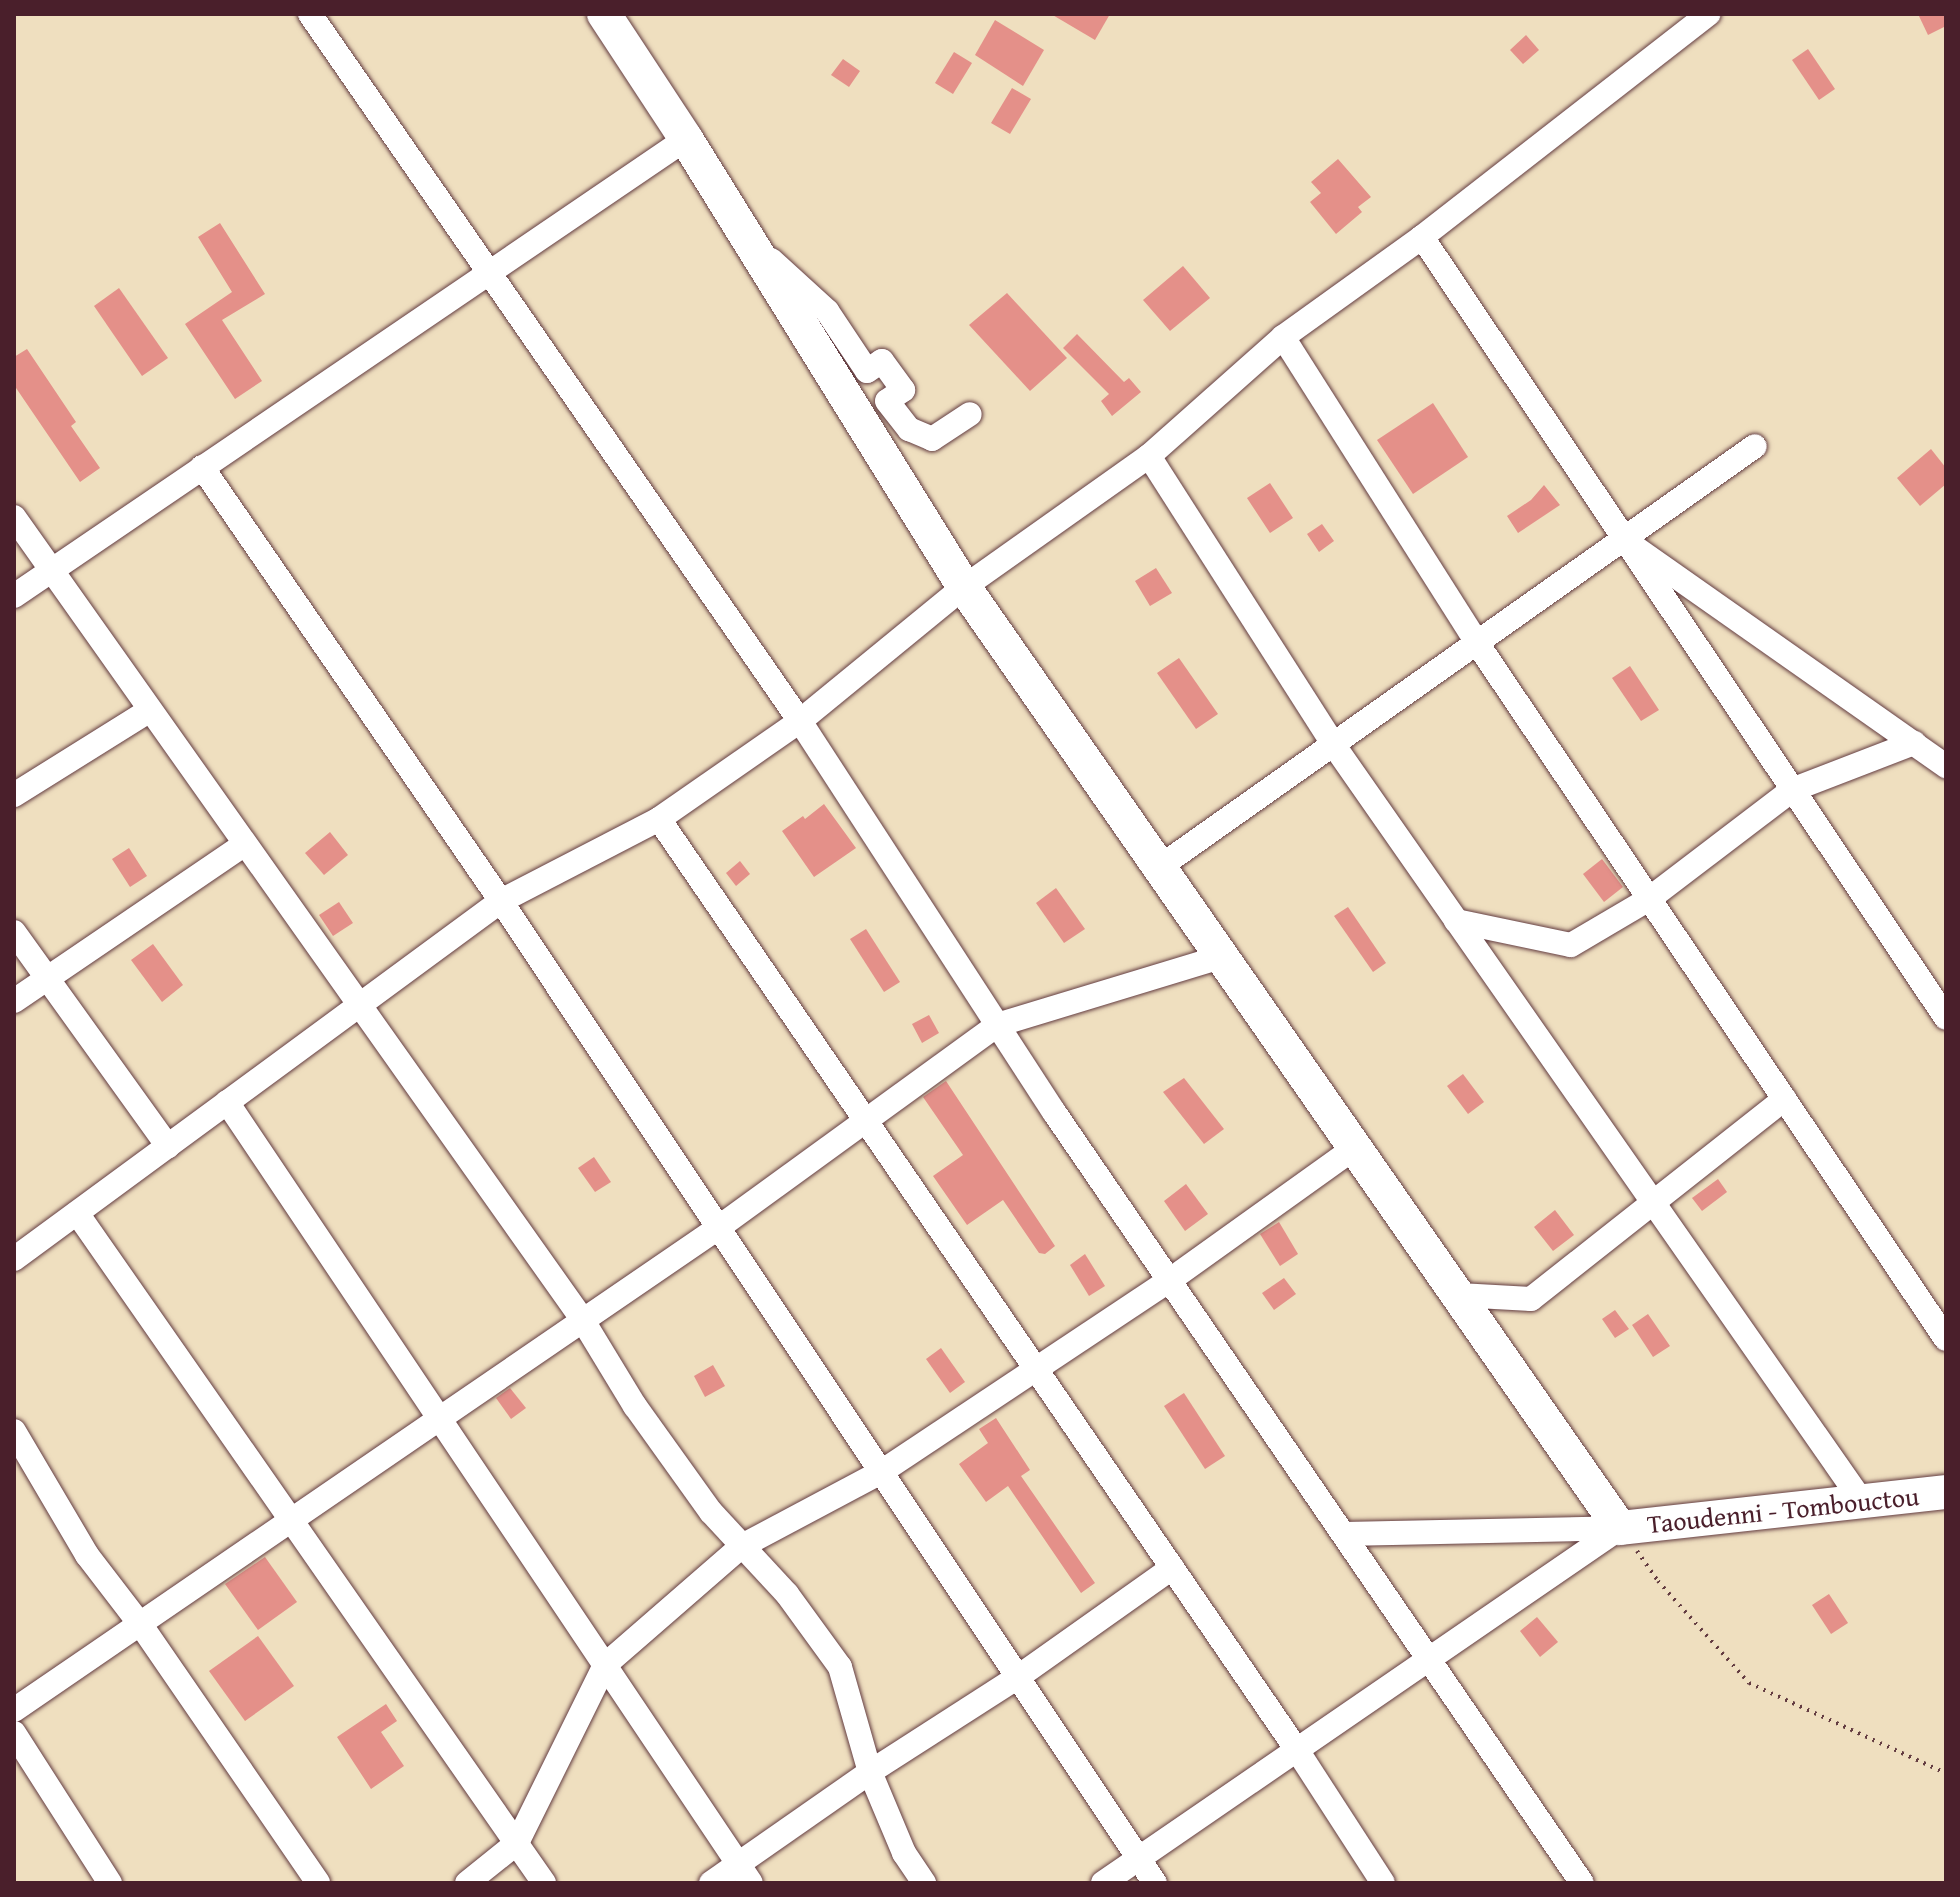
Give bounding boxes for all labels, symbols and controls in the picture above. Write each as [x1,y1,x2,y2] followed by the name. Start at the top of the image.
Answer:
[1646,1480,1920,1540] street label: Taoudenni - Tombouctou

